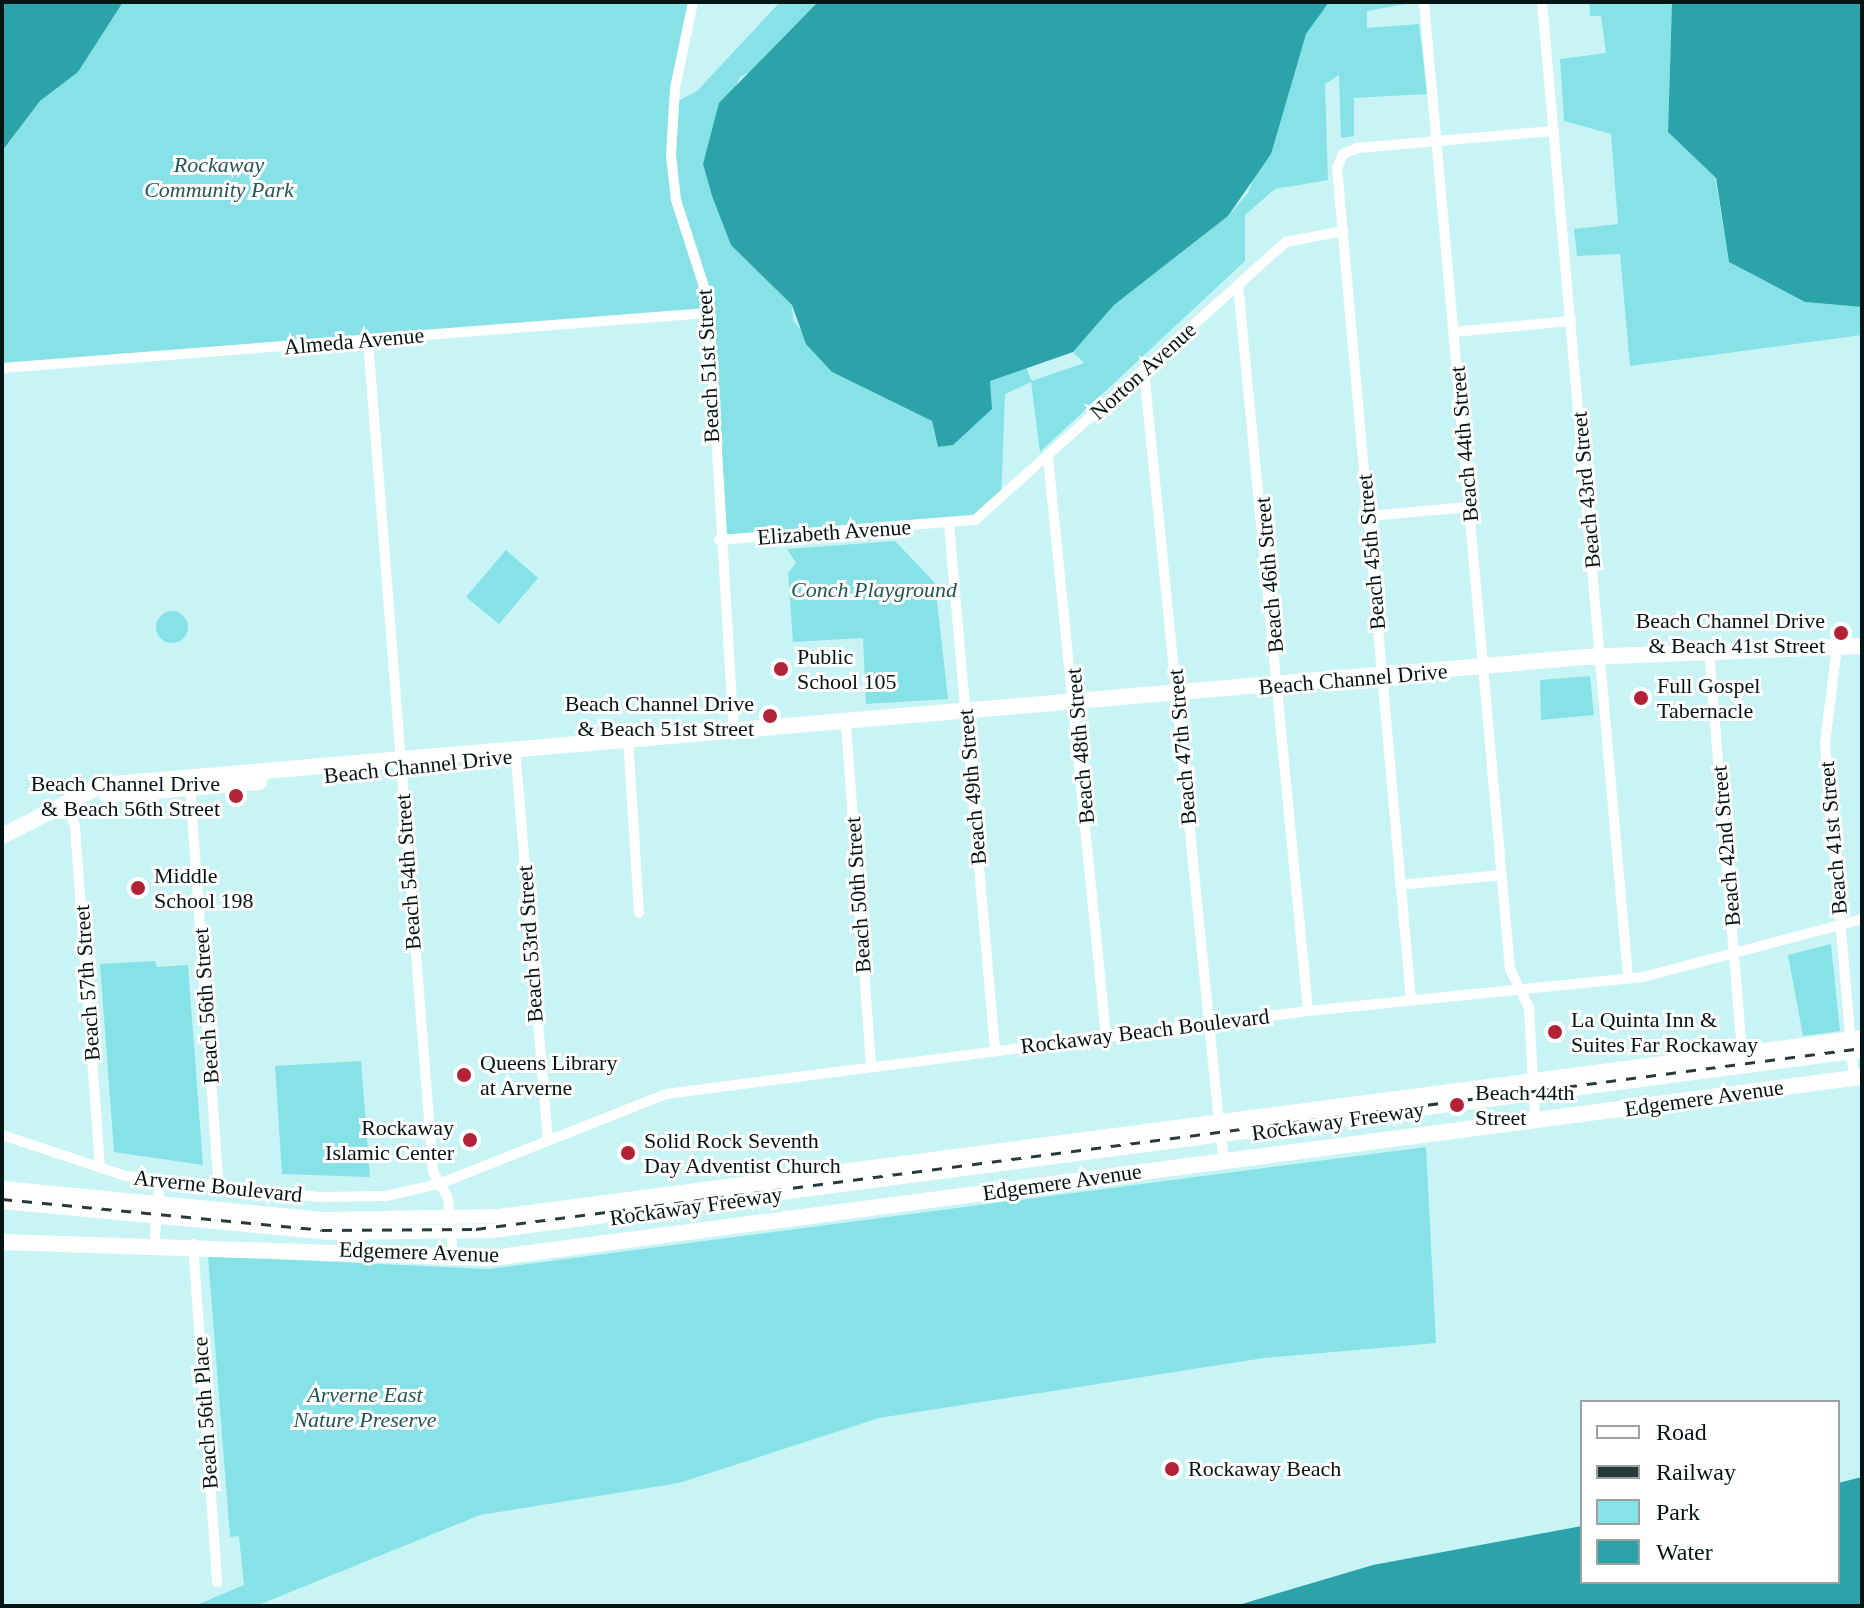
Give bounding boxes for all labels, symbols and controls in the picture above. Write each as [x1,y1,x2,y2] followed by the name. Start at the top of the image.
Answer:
[144,151,294,202] park label: Rockaway Community Park
[691,288,725,444] street label: Beach 51st Street
[1084,316,1202,426] street label: Norton Avenue
[282,322,426,360] street label: Almeda Avenue
[1444,365,1484,523] street label: Beach 44th Street
[1566,410,1606,570] street label: Beach 43rd Street
[1351,473,1391,631] street label: Beach 45th Street
[1249,496,1289,654] street label: Beach 46th Street
[756,513,912,551] street label: Elizabeth Avenue
[791,577,957,603] park label: Conch Playground
[1636,607,1825,658] place label: Beach Channel Drive & Beach 41st Street
[1832,624,1850,642] marker: Beach Channel Drive & Beach 41st Street
[797,643,897,694] place label: Public School 105
[1258,658,1448,700] street label: Beach Channel Drive
[772,660,790,678] marker: Public School 105
[1060,667,1100,825] street label: Beach 48th Street
[1162,668,1202,826] street label: Beach 47th Street
[1657,672,1760,724] place label: Full Gospel Tabernacle
[1632,689,1650,707] marker: Full Gospel Tabernacle
[565,690,754,742] place label: Beach Channel Drive & Beach 51st Street
[761,707,779,725] marker: Beach Channel Drive & Beach 51st Street
[952,708,992,866] street label: Beach 49th Street
[322,743,514,789] street label: Beach Channel Drive
[1813,760,1853,916] street label: Beach 41st Street
[1706,765,1746,927] street label: Beach 42nd Street
[31,770,220,822] place label: Beach Channel Drive & Beach 56th Street
[227,787,245,805] marker: Beach Channel Drive & Beach 56th Street
[389,793,427,951] street label: Beach 54th Street
[839,816,877,974] street label: Beach 50th Street
[154,862,254,914] place label: Middle School 198
[511,864,549,1024] street label: Beach 53rd Street
[129,879,147,897] marker: Middle School 198
[68,904,106,1062] street label: Beach 57th Street
[187,927,225,1085] street label: Beach 56th Street
[1019,1003,1271,1059] street label: Rockaway Beach Boulevard
[1571,1006,1758,1058] place label: La Quinta Inn & Suites Far Rockaway
[1546,1023,1564,1041] marker: La Quinta Inn & Suites Far Rockaway
[480,1049,617,1100] place label: Queens Library at Arverne
[455,1066,473,1084] marker: Queens Library at Arverne
[1622,1074,1786,1122] street label: Edgemere Avenue
[1475,1079,1575,1130] place label: Beach 44th Street
[1446,1094,1468,1116] marker: Beach 44th Street
[1250,1096,1426,1146] street label: Rockaway Freeway
[325,1114,454,1166] place label: Rockaway Islamic Center
[644,1127,842,1178] place label: Solid Rock Seventh Day Adventist Church
[461,1131,479,1149] marker: Rockaway Islamic Center
[619,1144,637,1162] marker: Solid Rock Seventh Day Adventist Church
[980,1158,1144,1206] street label: Edgemere Avenue
[132,1164,304,1208] street label: Arverne Boulevard
[608,1181,784,1231] street label: Rockaway Freeway
[338,1236,500,1268] street label: Edgemere Avenue
[187,1336,223,1490] street label: Beach 56th Place
[293,1381,437,1432] park label: Arverne East Nature Preserve
[1580,1400,1840,1584] legend
[1656,1419,1707,1445] text: Road
[1188,1456,1341,1482] place label: Rockaway Beach
[1656,1459,1736,1485] text: Railway
[1163,1460,1181,1478] marker: Rockaway Beach
[1656,1499,1700,1525] text: Park
[1656,1539,1713,1565] text: Water

